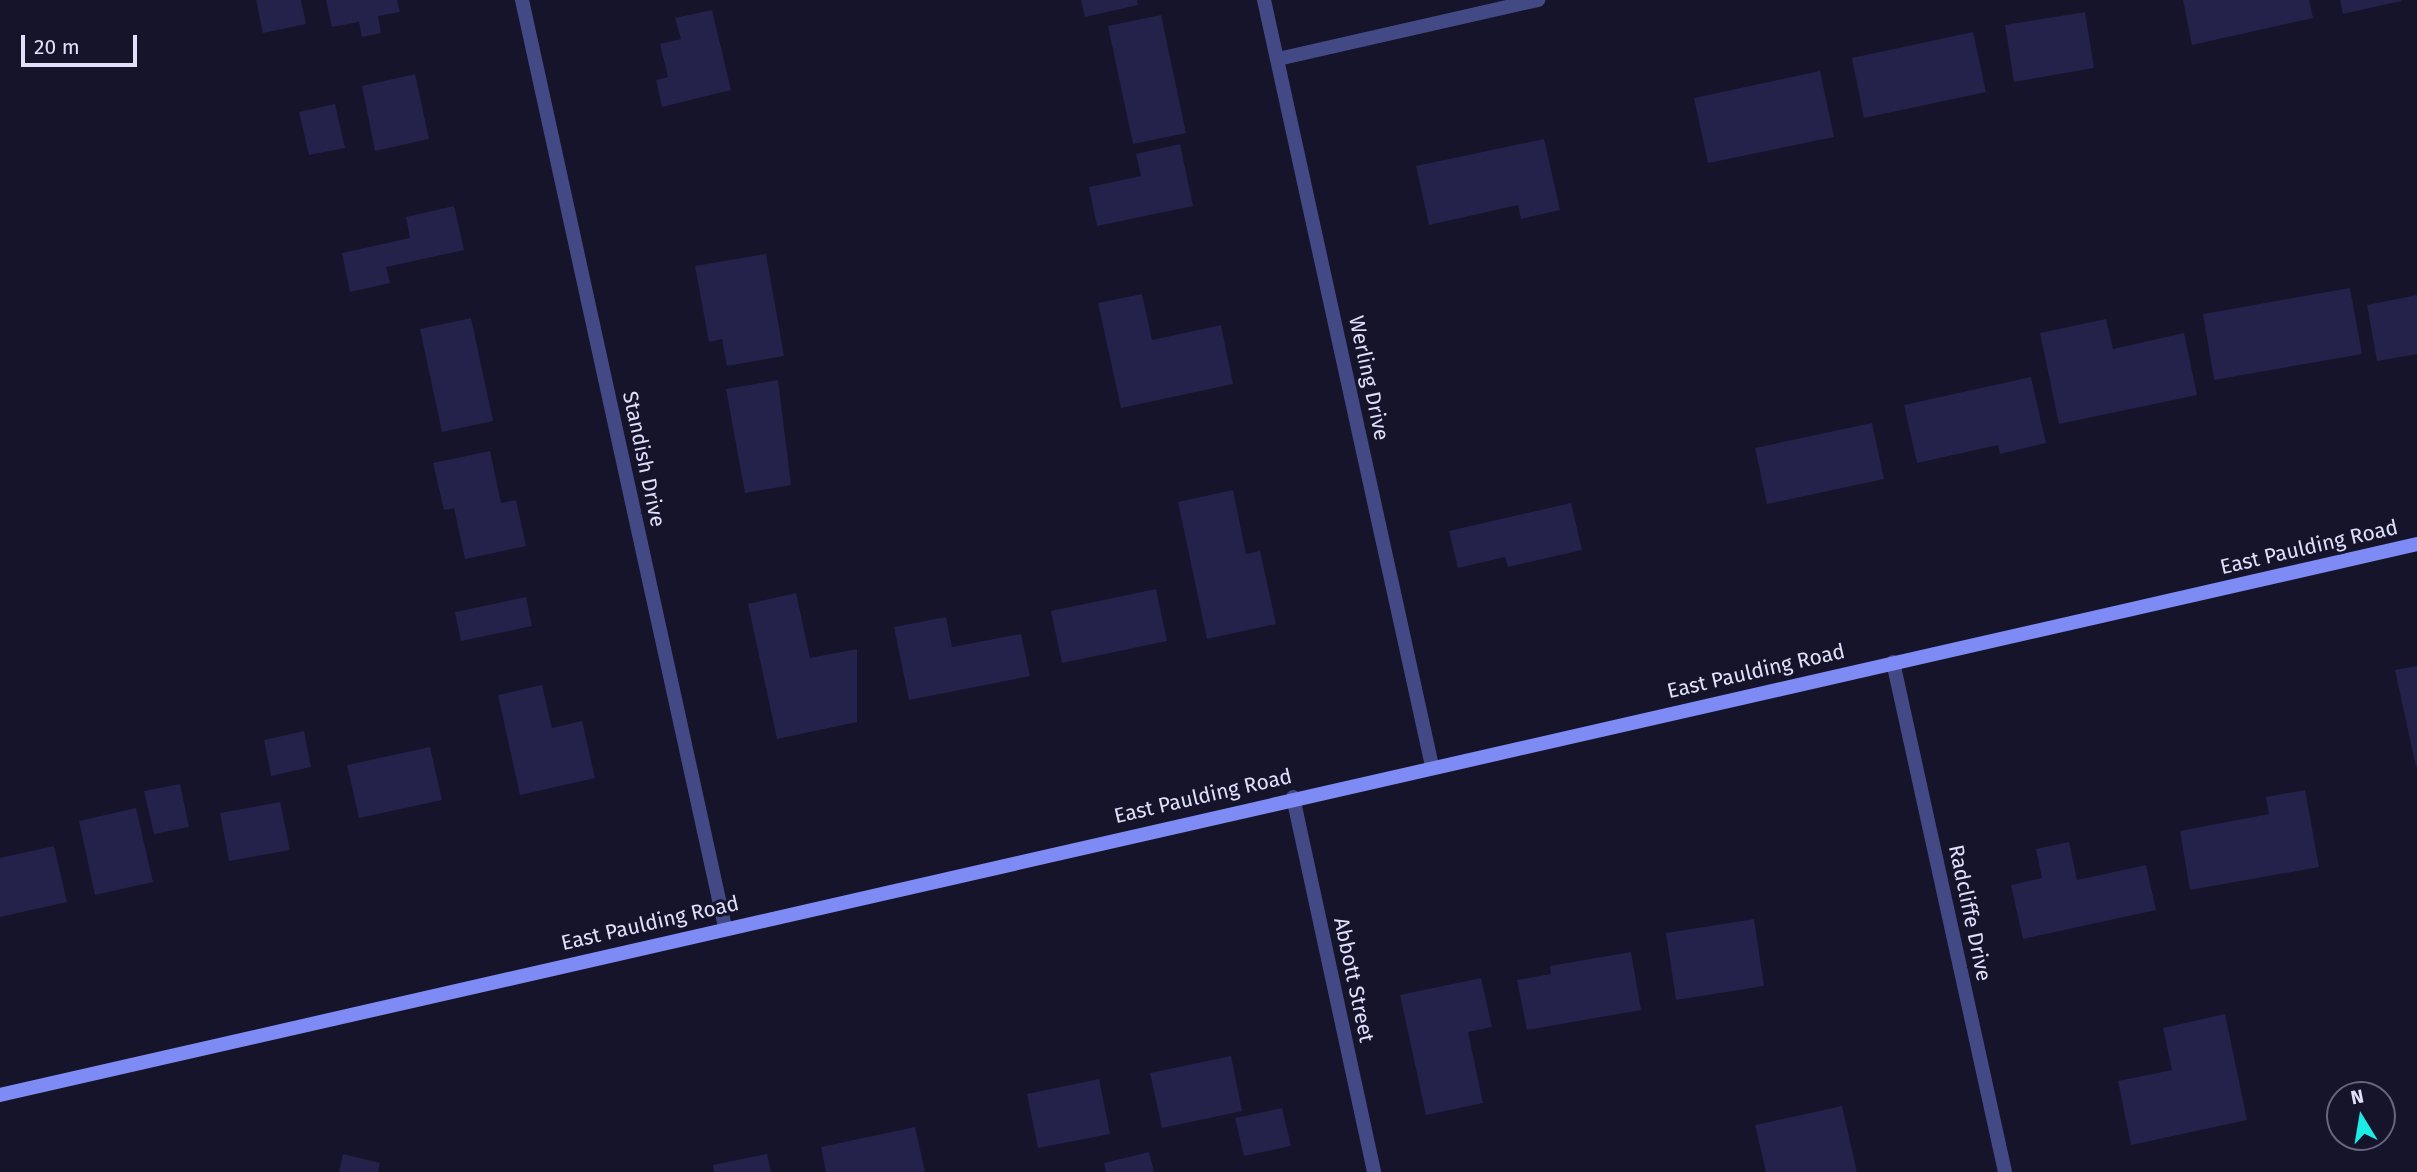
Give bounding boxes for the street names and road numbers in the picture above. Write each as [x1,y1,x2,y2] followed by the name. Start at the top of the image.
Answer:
[1343,313,1395,443] street label: Werling Drive
[617,389,671,529] street label: Standish Drive
[2218,514,2400,580] street label: East Paulding Road
[1665,638,1847,704] street label: East Paulding Road
[1112,763,1294,829] street label: East Paulding Road
[1943,843,1997,983] street label: Radcliffe Drive
[559,890,741,956] street label: East Paulding Road
[1328,915,1380,1045] street label: Abbott Street

